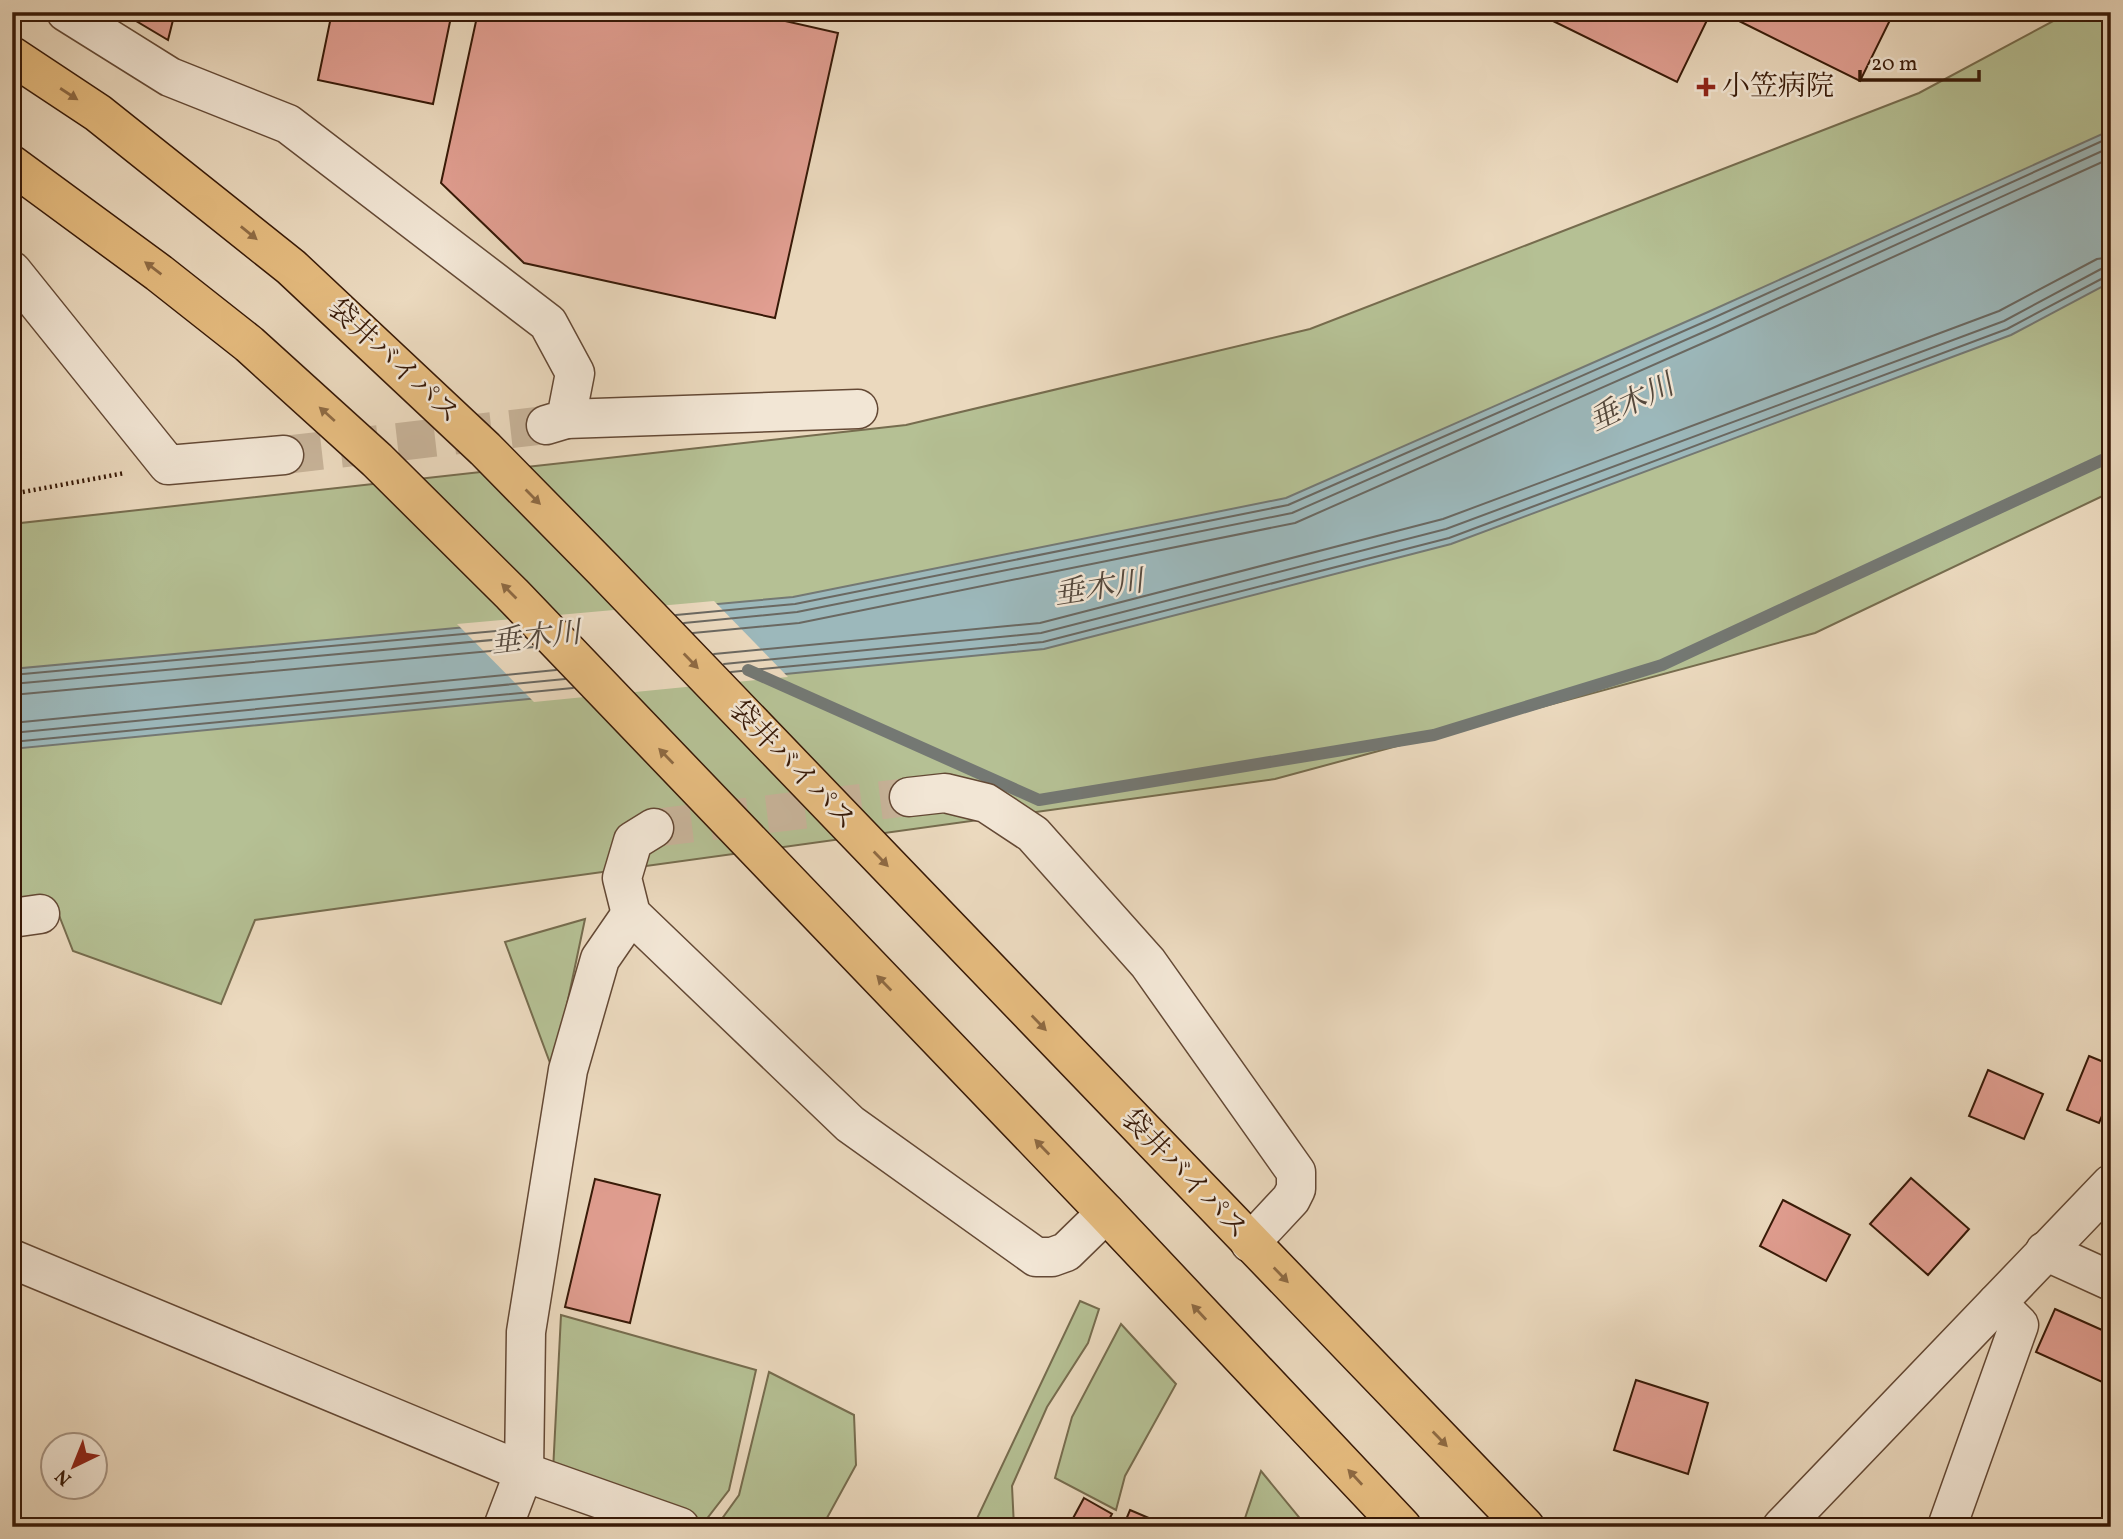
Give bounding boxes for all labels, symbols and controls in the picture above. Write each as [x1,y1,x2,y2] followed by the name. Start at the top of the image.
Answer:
[1860,38,1980,82] scale bar
[1871,50,1917,79] text: 20 m
[1722,68,1834,107] place label: 小笠病院
[1696,77,1716,97] marker: 小笠病院
[60,87,79,100] one-way arrow
[240,225,258,239] one-way arrow
[143,261,162,275] one-way arrow
[318,291,468,433] street label: 袋井バイパス
[1582,364,1684,443] water label: 垂木川
[318,406,336,422] one-way arrow
[524,489,541,506] one-way arrow
[1051,561,1150,617] water label: 垂木川
[502,583,518,600] one-way arrow
[489,612,586,665] water label: 垂木川
[683,652,699,669] one-way arrow
[720,692,864,840] street label: 袋井バイパス
[659,748,675,765] one-way arrow
[873,850,889,867] one-way arrow
[877,975,893,992] one-way arrow
[1030,1014,1046,1031] one-way arrow
[1112,1101,1256,1249] street label: 袋井バイパス
[1035,1139,1051,1156] one-way arrow
[1273,1267,1290,1284] one-way arrow
[1191,1304,1207,1321] one-way arrow
[38,1430,108,1500] north arrow
[1431,1430,1447,1447] one-way arrow
[50,1463,78,1491] text: N
[1347,1468,1363,1486] one-way arrow

